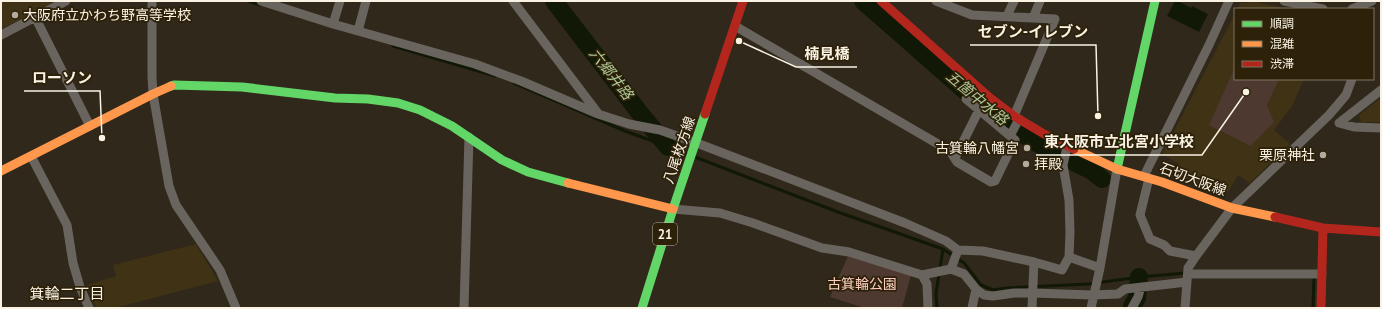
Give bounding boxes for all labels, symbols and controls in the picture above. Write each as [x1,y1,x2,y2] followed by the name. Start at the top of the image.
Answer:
[23,6,191,24] place label: 大阪府立かわち野高等学校
[1234,8,1374,80] legend
[10,10,20,20] marker: 大阪府立かわち野高等学校
[1270,16,1294,31] text: 順調
[970,18,1096,45] callout: セブン-イレブン
[978,22,1088,41] text: セブン-イレブン
[1270,36,1294,51] text: 混雑
[796,40,857,67] callout: 楠見橋
[585,44,639,105] water label: 六郷井路
[804,44,850,63] text: 楠見橋
[1270,56,1294,71] text: 渋滞
[24,64,100,91] callout: ローソン
[942,66,1014,130] water label: 五箇中水路
[32,68,92,87] text: ローソン
[659,114,699,186] street label: 八尾枚方線
[1036,128,1202,155] callout: 東大阪市立北宮小学校
[1044,132,1194,151] text: 東大阪市立北宮小学校
[935,139,1019,157] place label: 古箕輪八幡宮
[1022,143,1032,153] marker: 古箕輪八幡宮
[1259,146,1315,164] place label: 栗原神社
[1318,150,1328,160] marker: 栗原神社
[1034,155,1062,173] place label: 拝殿
[1021,159,1031,169] marker: 拝殿
[1157,159,1229,199] street label: 石切大阪線
[653,223,677,245] road number: 21
[827,275,897,293] park label: 古箕輪公園
[29,284,105,303] district label: 箕輪二丁目

